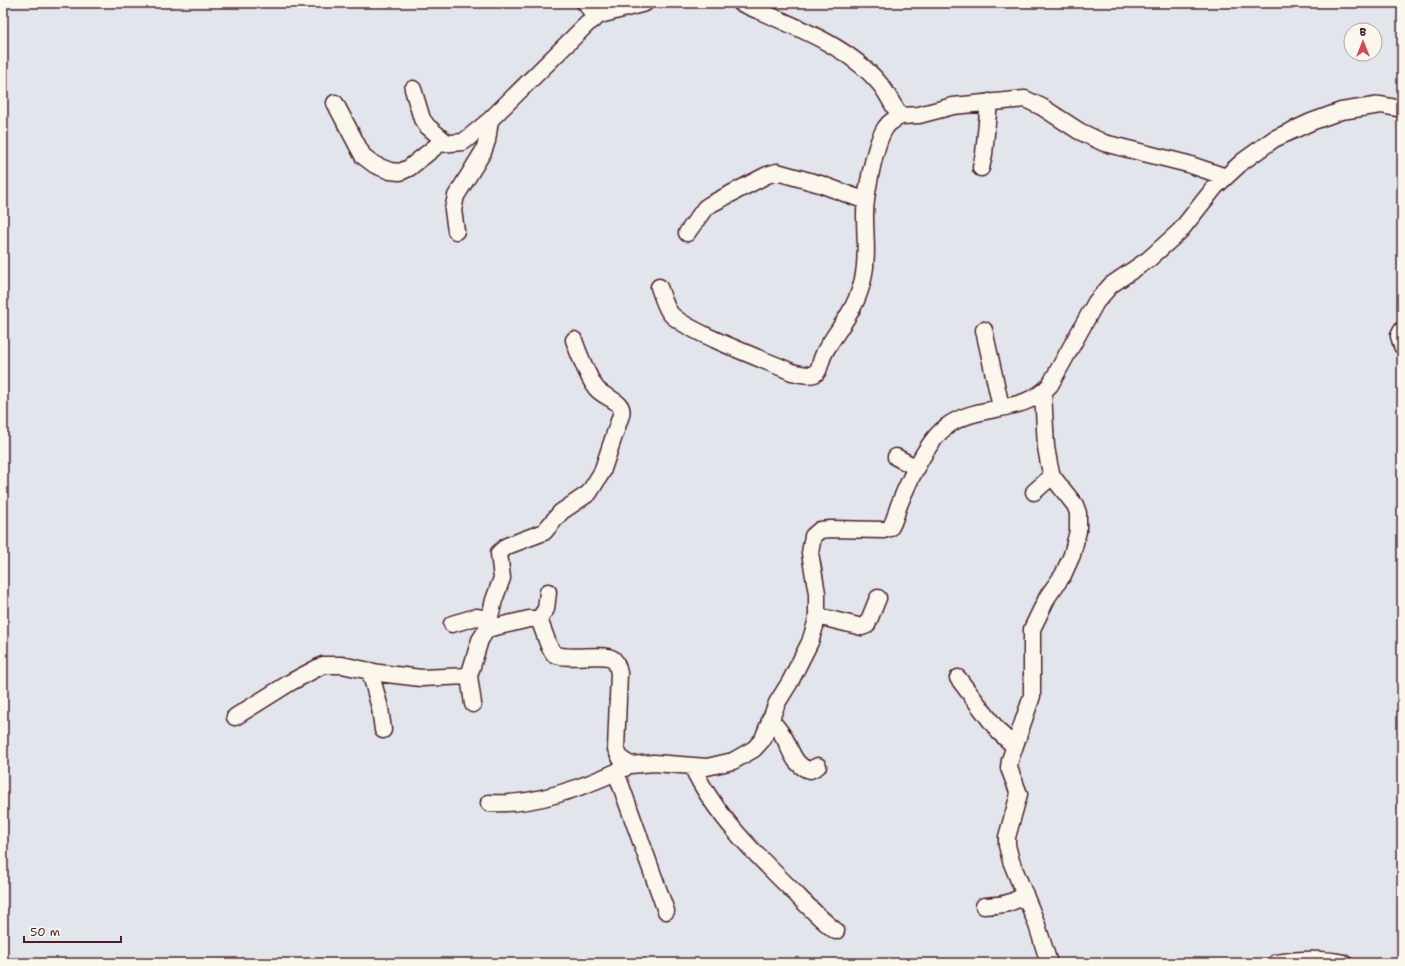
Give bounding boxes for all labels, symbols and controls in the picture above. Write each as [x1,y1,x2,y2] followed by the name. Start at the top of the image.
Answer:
[1343,22,1383,62] north arrow
[1360,25,1367,40] text: B
[24,918,121,944] scale bar
[30,924,60,940] text: 50 m

